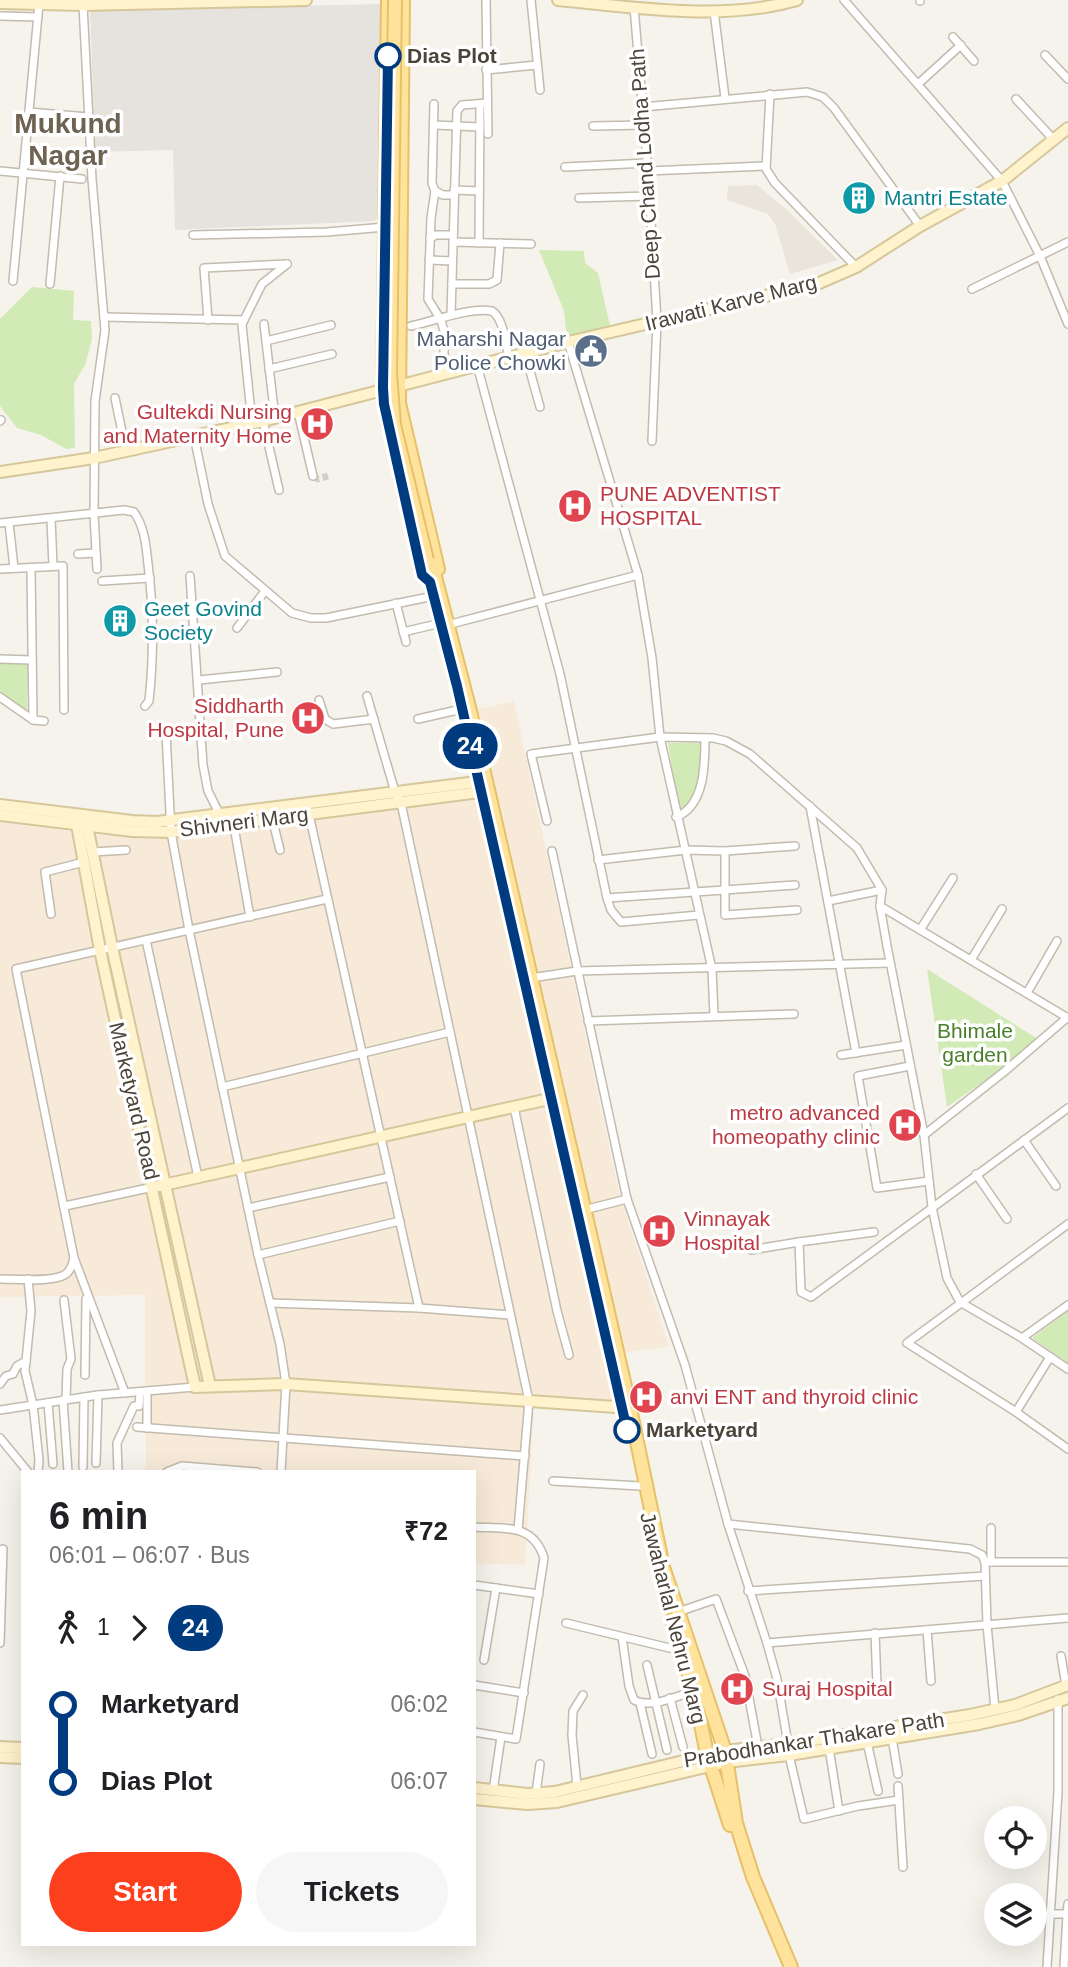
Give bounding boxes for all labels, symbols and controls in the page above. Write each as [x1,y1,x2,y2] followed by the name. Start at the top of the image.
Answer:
[375,43,401,69] marker: Dias Plot
[407,44,497,67] place label: Dias Plot
[625,48,664,280] street label: Deep Chand Lodha Path
[14,108,122,171] district label: Mukund Nagar
[840,179,878,217] building icon: Mantri Estate
[884,186,1008,209] place label: Mantri Estate
[643,270,819,335] street label: Irawati Karve Marg
[417,327,566,374] place label: Maharshi Nagar Police Chowki
[572,332,610,370] public building icon: Maharshi Nagar Police Chowki
[103,400,292,447] place label: Gultekdi Nursing and Maternity Home
[298,405,336,443] hospital icon: Gultekdi Nursing and Maternity Home
[600,482,781,529] place label: PUNE ADVENTIST HOSPITAL
[556,487,594,525] hospital icon: PUNE ADVENTIST HOSPITAL
[144,597,262,644] place label: Geet Govind Society
[101,602,139,640] building icon: Geet Govind Society
[147,694,284,741] place label: Siddharth Hospital, Pune
[289,699,327,737] hospital icon: Siddharth Hospital, Pune
[438,723,502,769] line badge: 24
[457,732,483,759] text: 24
[178,802,310,841] street label: Shivneri Marg
[937,1019,1013,1066] park label: Bhimale garden
[105,1020,164,1182] street label: Marketyard Road
[712,1101,880,1148] place label: metro advanced homeopathy clinic
[886,1106,924,1144] hospital icon: metro advanced homeopathy clinic
[684,1207,771,1254] place label: Vinnayak Hospital
[640,1212,678,1250] hospital icon: Vinnayak Hospital
[627,1378,665,1416] hospital icon: anvi ENT and thyroid clinic
[670,1385,918,1408] place label: anvi ENT and thyroid clinic
[614,1417,640,1443] marker: Marketyard
[646,1418,758,1441] place label: Marketyard
[49,1495,148,1537] text: 6 min
[636,1510,711,1726] street label: Jawaharlal Nehru Marg
[404,1516,448,1546] text: ₹72
[49,1542,250,1568] text: 06:01 – 06:07 · Bus
[49,1609,87,1647] icon: walk
[120,1609,158,1647] icon: forward
[97,1614,110,1640] text: 1
[182,1614,209,1641] text: 24
[718,1670,756,1708] hospital icon: Suraj Hospital
[762,1677,893,1700] place label: Suraj Hospital
[101,1689,240,1719] text: Marketyard
[390,1691,448,1717] text: 06:02
[682,1708,946,1771] street label: Prabodhankar Thakare Path
[101,1766,212,1796] text: Dias Plot
[390,1768,448,1794] text: 06:07
[984,1806,1047,1946] map controls
[984,1806,1047,1869] button: locate
[49,1852,242,1932] button: Start
[256,1852,448,1932] button: Tickets
[984,1883,1047,1946] button: layers

